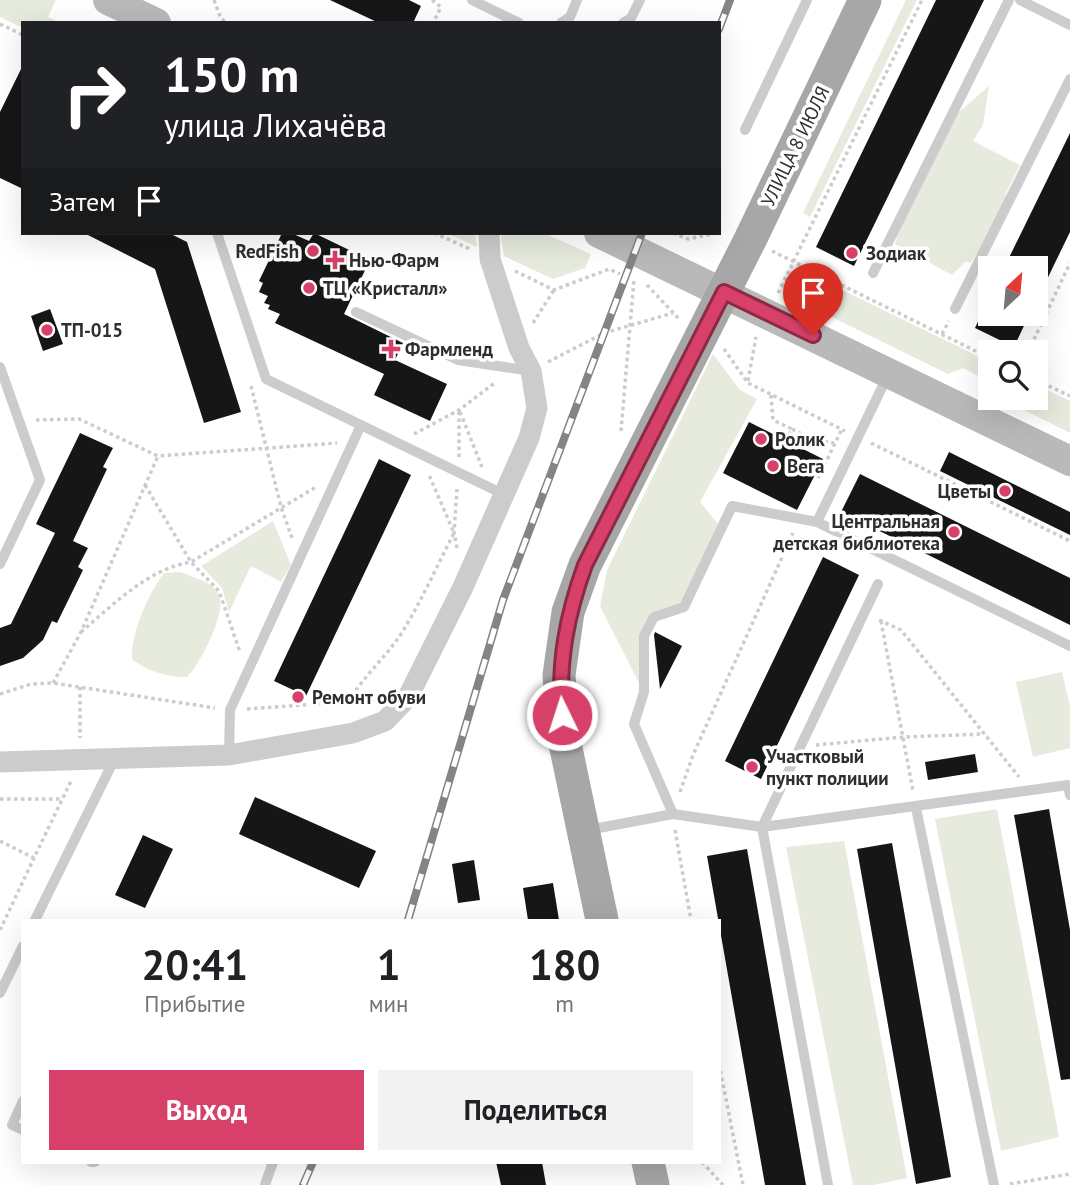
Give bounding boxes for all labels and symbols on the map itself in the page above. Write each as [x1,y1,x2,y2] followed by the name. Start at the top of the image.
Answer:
[755,82,835,210] street label: УЛИЦА 8 ИЮЛЯ
[235,239,299,263] place label: RedFish
[866,241,927,265] place label: Зодиак
[305,243,321,259] marker: RedFish
[844,245,860,261] marker: Зодиак
[349,248,439,272] place label: Нью-Фарм
[327,252,343,268] marker: Нью-Фарм
[978,256,1048,326] north arrow
[783,263,843,335] pin
[323,276,448,300] place label: ТЦ «Кристалл»
[301,280,317,296] marker: ТЦ «Кристалл»
[61,318,123,342] place label: ТП-015
[39,322,55,338] marker: ТП-015
[405,337,493,361] place label: Фармленд
[383,341,399,357] marker: Фармленд
[775,427,826,451] place label: Ролик
[753,431,769,447] marker: Ролик
[787,454,824,478] place label: Вега
[765,458,781,474] marker: Вега
[937,479,991,503] place label: Цветы
[997,483,1013,499] marker: Цветы
[772,509,940,555] place label: Центральная детская библиотека
[946,524,962,540] marker: Центральная детская библиотека
[525,678,599,752] position arrow
[312,685,426,709] place label: Ремонт обуви
[290,689,306,705] marker: Ремонт обуви
[765,744,889,790] place label: Участковый пункт полиции
[744,759,760,775] marker: Участковый пункт полиции

